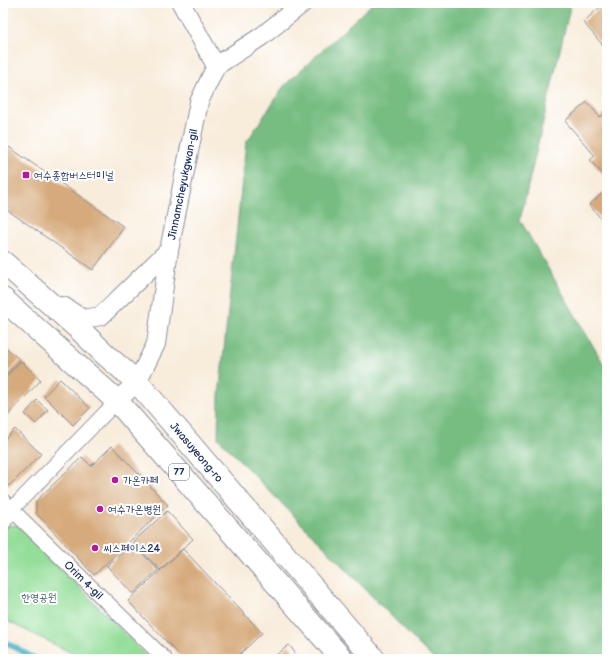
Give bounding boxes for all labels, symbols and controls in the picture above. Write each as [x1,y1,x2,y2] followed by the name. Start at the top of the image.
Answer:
[165,128,200,241] street label: Jinnamcheyukgwan-gil
[34,169,114,182] place label: 여수종합버스터미널
[21,170,31,180] marker: 여수종합버스터미널
[168,419,226,485] street label: Jwasuyeong-ro
[169,464,189,480] road number: 77
[123,474,159,487] place label: 가온카페
[110,475,120,485] marker: 가온카페
[108,503,161,516] place label: 여수가온병원
[95,504,105,514] marker: 여수가온병원
[103,542,161,555] place label: 씨스페이스24
[90,543,100,553] marker: 씨스페이스24
[62,558,106,602] street label: Orim 4-gil
[21,591,57,604] park label: 한영공원

